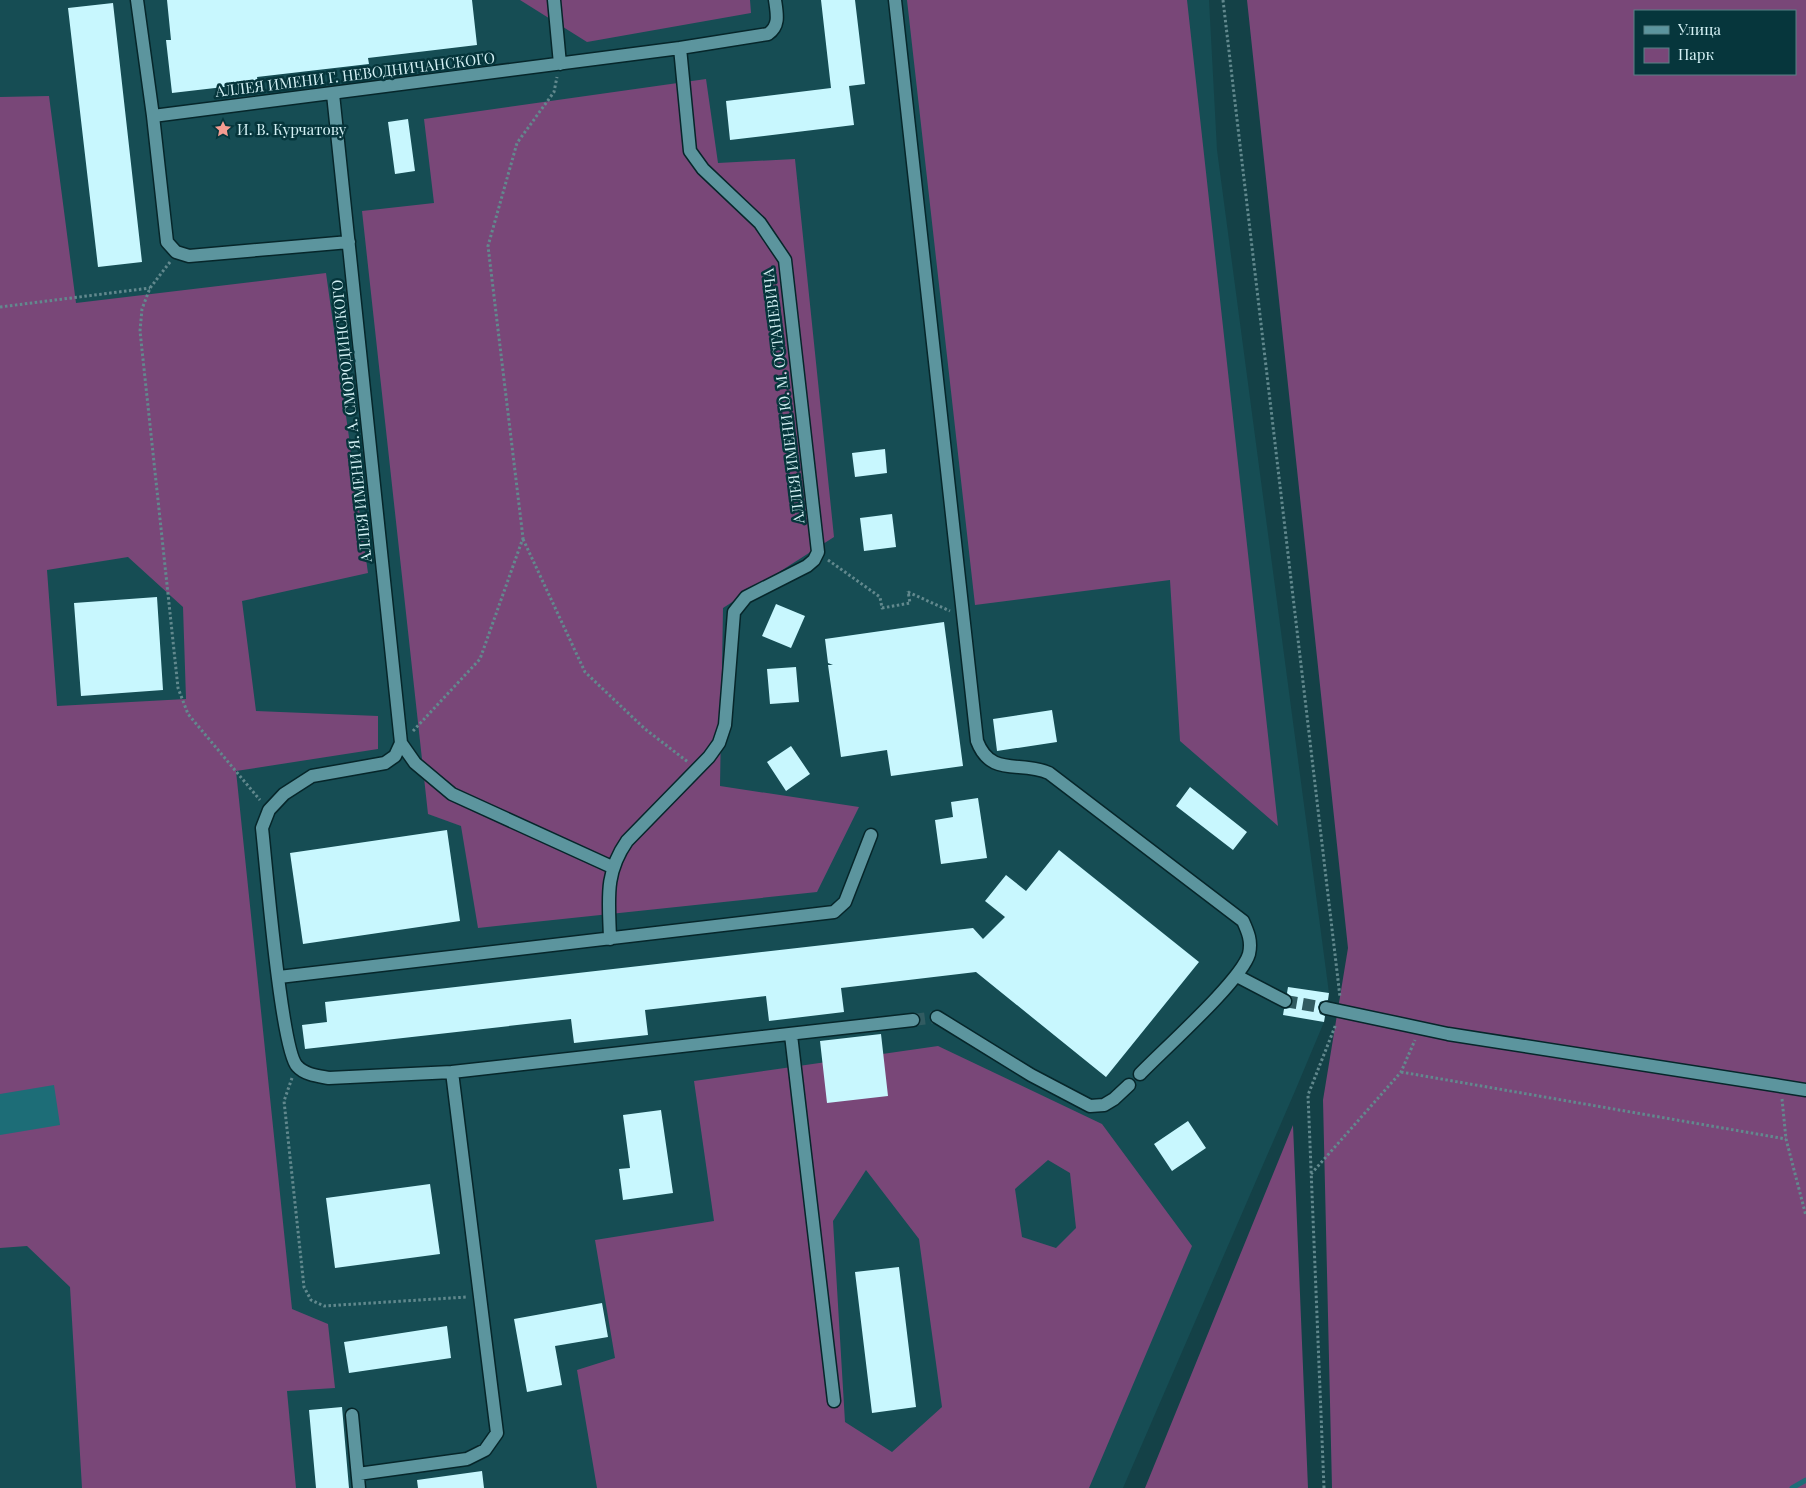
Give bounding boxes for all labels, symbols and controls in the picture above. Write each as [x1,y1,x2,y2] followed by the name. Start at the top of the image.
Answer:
[1634,10,1796,75] legend
[1677,19,1721,39] text: Улица
[1678,44,1714,64] text: Парк
[213,47,496,101] street label: АЛЛЕЯ ИМЕНИ Г. НЕВОДНИЧАНСКОГО
[213,119,233,139] place icon: И. В. Курчатову
[237,119,347,139] place label: И. В. Курчатову
[757,267,809,526] street label: АЛЛЕЯ ИМЕНИ Ю. М. ОСТАНЕВИЧА
[326,279,376,564] street label: АЛЛЕЯ ИМЕНИ Я. А. СМОРОДИНСКОГО

